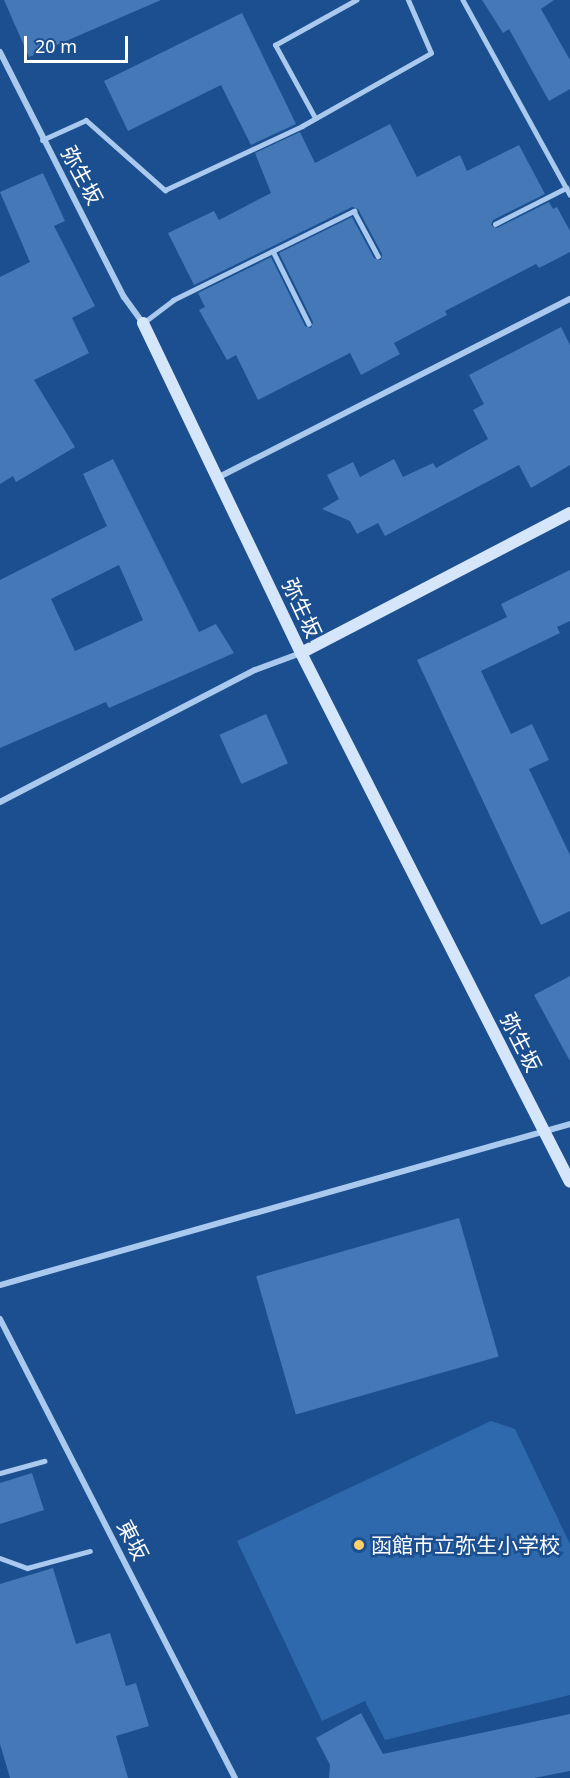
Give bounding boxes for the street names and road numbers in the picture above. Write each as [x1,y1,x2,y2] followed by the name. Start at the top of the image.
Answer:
[56,141,108,209] street label: 弥生坂
[277,574,327,642] street label: 弥生坂
[495,1008,547,1076] street label: 弥生坂
[112,1516,154,1564] street label: 東坂

